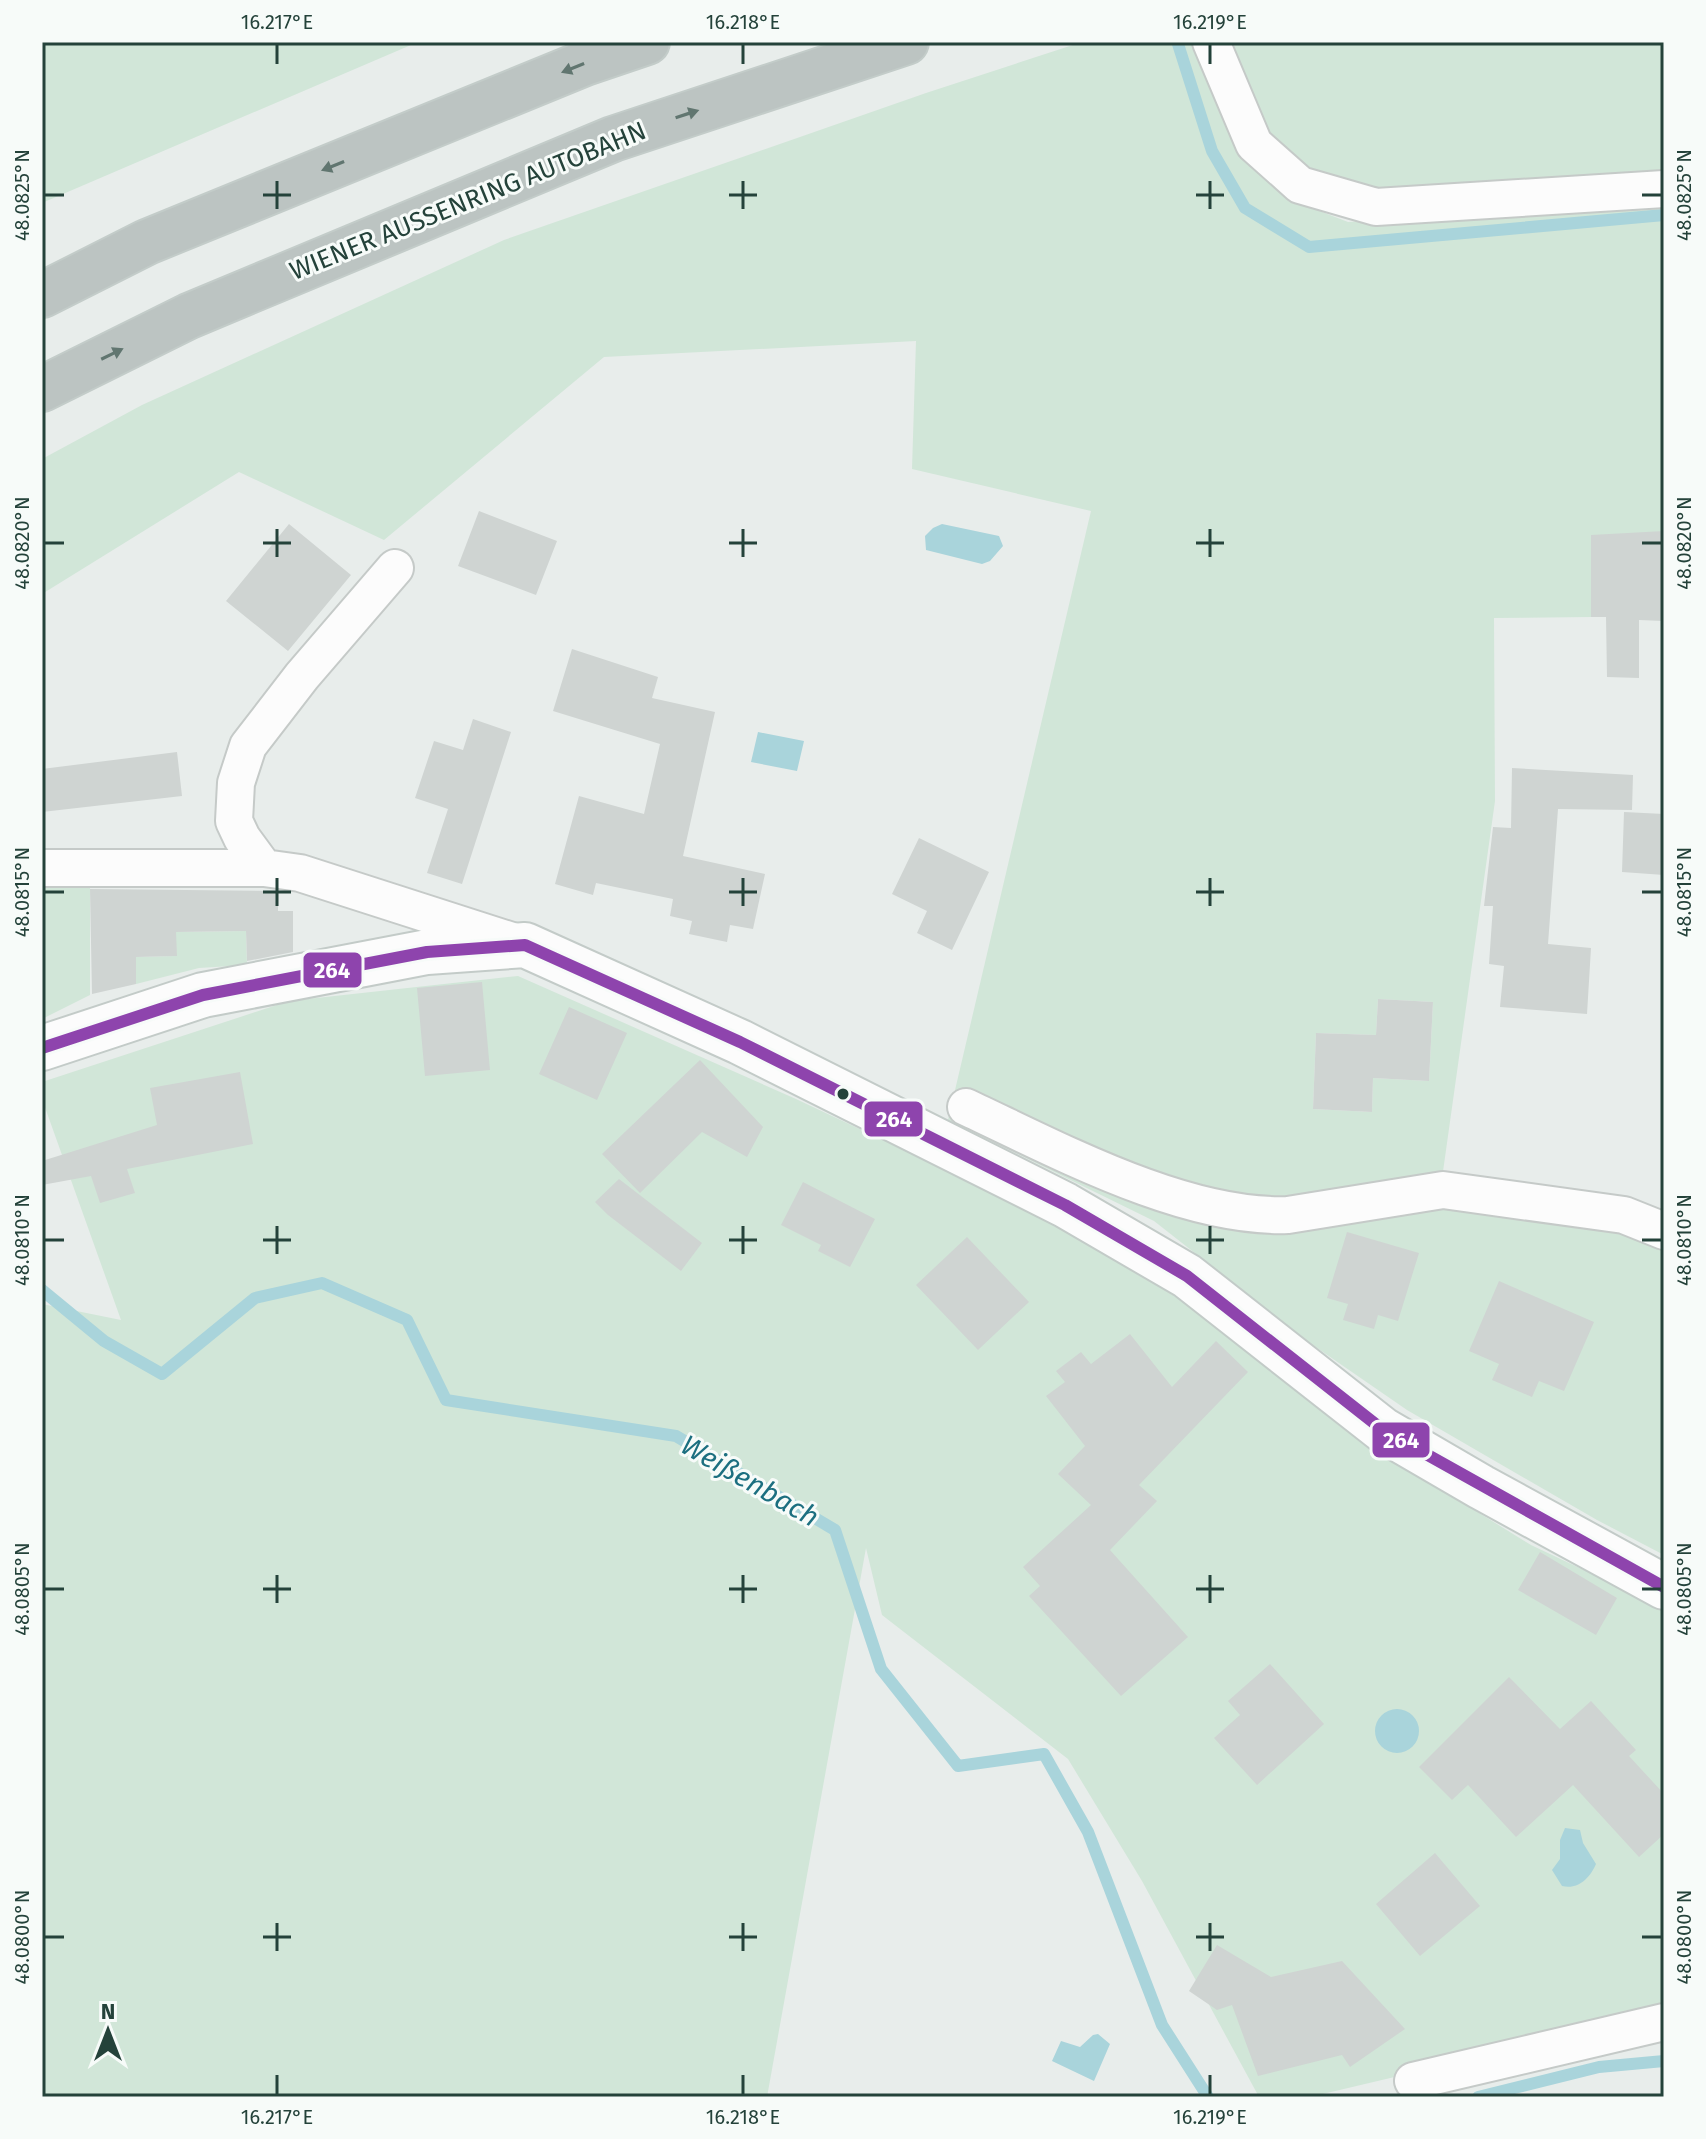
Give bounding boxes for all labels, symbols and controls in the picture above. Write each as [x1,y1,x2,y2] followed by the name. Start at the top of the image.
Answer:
[241,10,313,34] text: 16.217°E
[706,10,780,34] text: 16.218°E
[1173,10,1247,34] text: 16.219°E
[561,61,585,74] one-way arrow
[676,107,700,120] one-way arrow
[285,115,651,287] street label: WIENER AUSSENRING AUTOBAHN
[10,149,34,241] text: 48.0825°N
[1672,149,1696,241] text: 48.0825°N
[321,160,345,173] one-way arrow
[100,348,123,361] one-way arrow
[10,496,34,590] text: 48.0820°N
[1672,496,1696,590] text: 48.0820°N
[10,847,34,937] text: 48.0815°N
[1672,847,1696,937] text: 48.0815°N
[302,951,363,989] line badge: 264
[314,957,350,984] text: 264
[835,1086,851,1102] unlabelled marker
[863,1100,924,1138] line badge: 264
[876,1106,912,1133] text: 264
[10,1194,34,1286] text: 48.0810°N
[1672,1194,1696,1286] text: 48.0810°N
[1371,1421,1431,1459] line badge: 264
[1383,1427,1419,1454] text: 264
[675,1428,825,1534] water label: Weißenbach
[10,1542,34,1636] text: 48.0805°N
[1672,1542,1696,1636] text: 48.0805°N
[10,1890,34,1984] text: 48.0800°N
[1672,1890,1696,1984] text: 48.0800°N
[68,1991,148,2071] north arrow
[101,1998,115,2025] text: N
[241,2105,313,2129] text: 16.217°E
[706,2105,780,2129] text: 16.218°E
[1173,2105,1247,2129] text: 16.219°E

